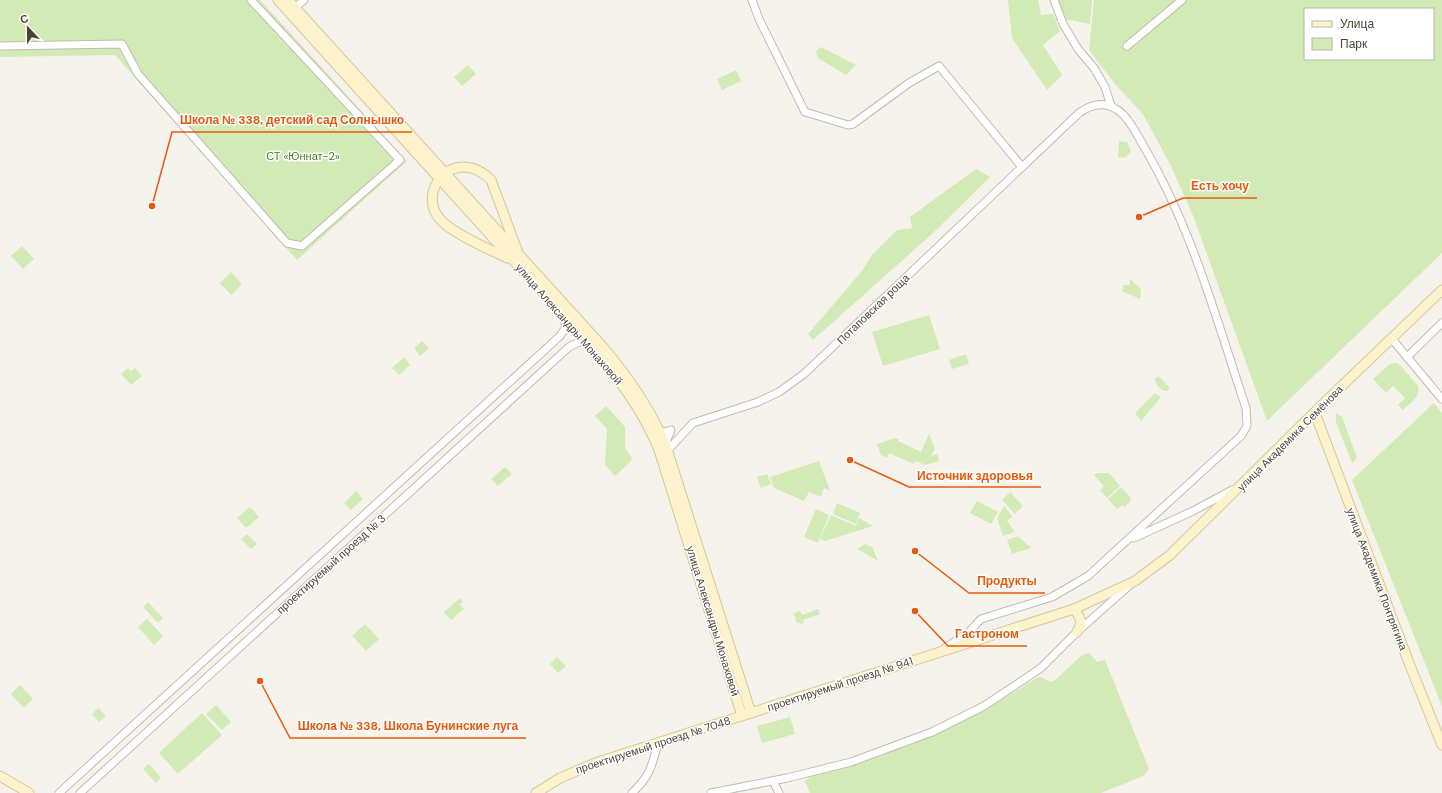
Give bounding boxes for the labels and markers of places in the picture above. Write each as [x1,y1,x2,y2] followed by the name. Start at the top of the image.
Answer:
[172,108,412,132] callout: Школа № 338, детский сад Солнышко
[1183,174,1257,198] callout: Есть хочу
[909,463,1041,487] callout: Источник здоровья
[969,569,1045,593] callout: Продукты
[948,622,1027,646] callout: Гастроном
[290,714,526,738] callout: Школа № 338, Школа Бунинские луга

